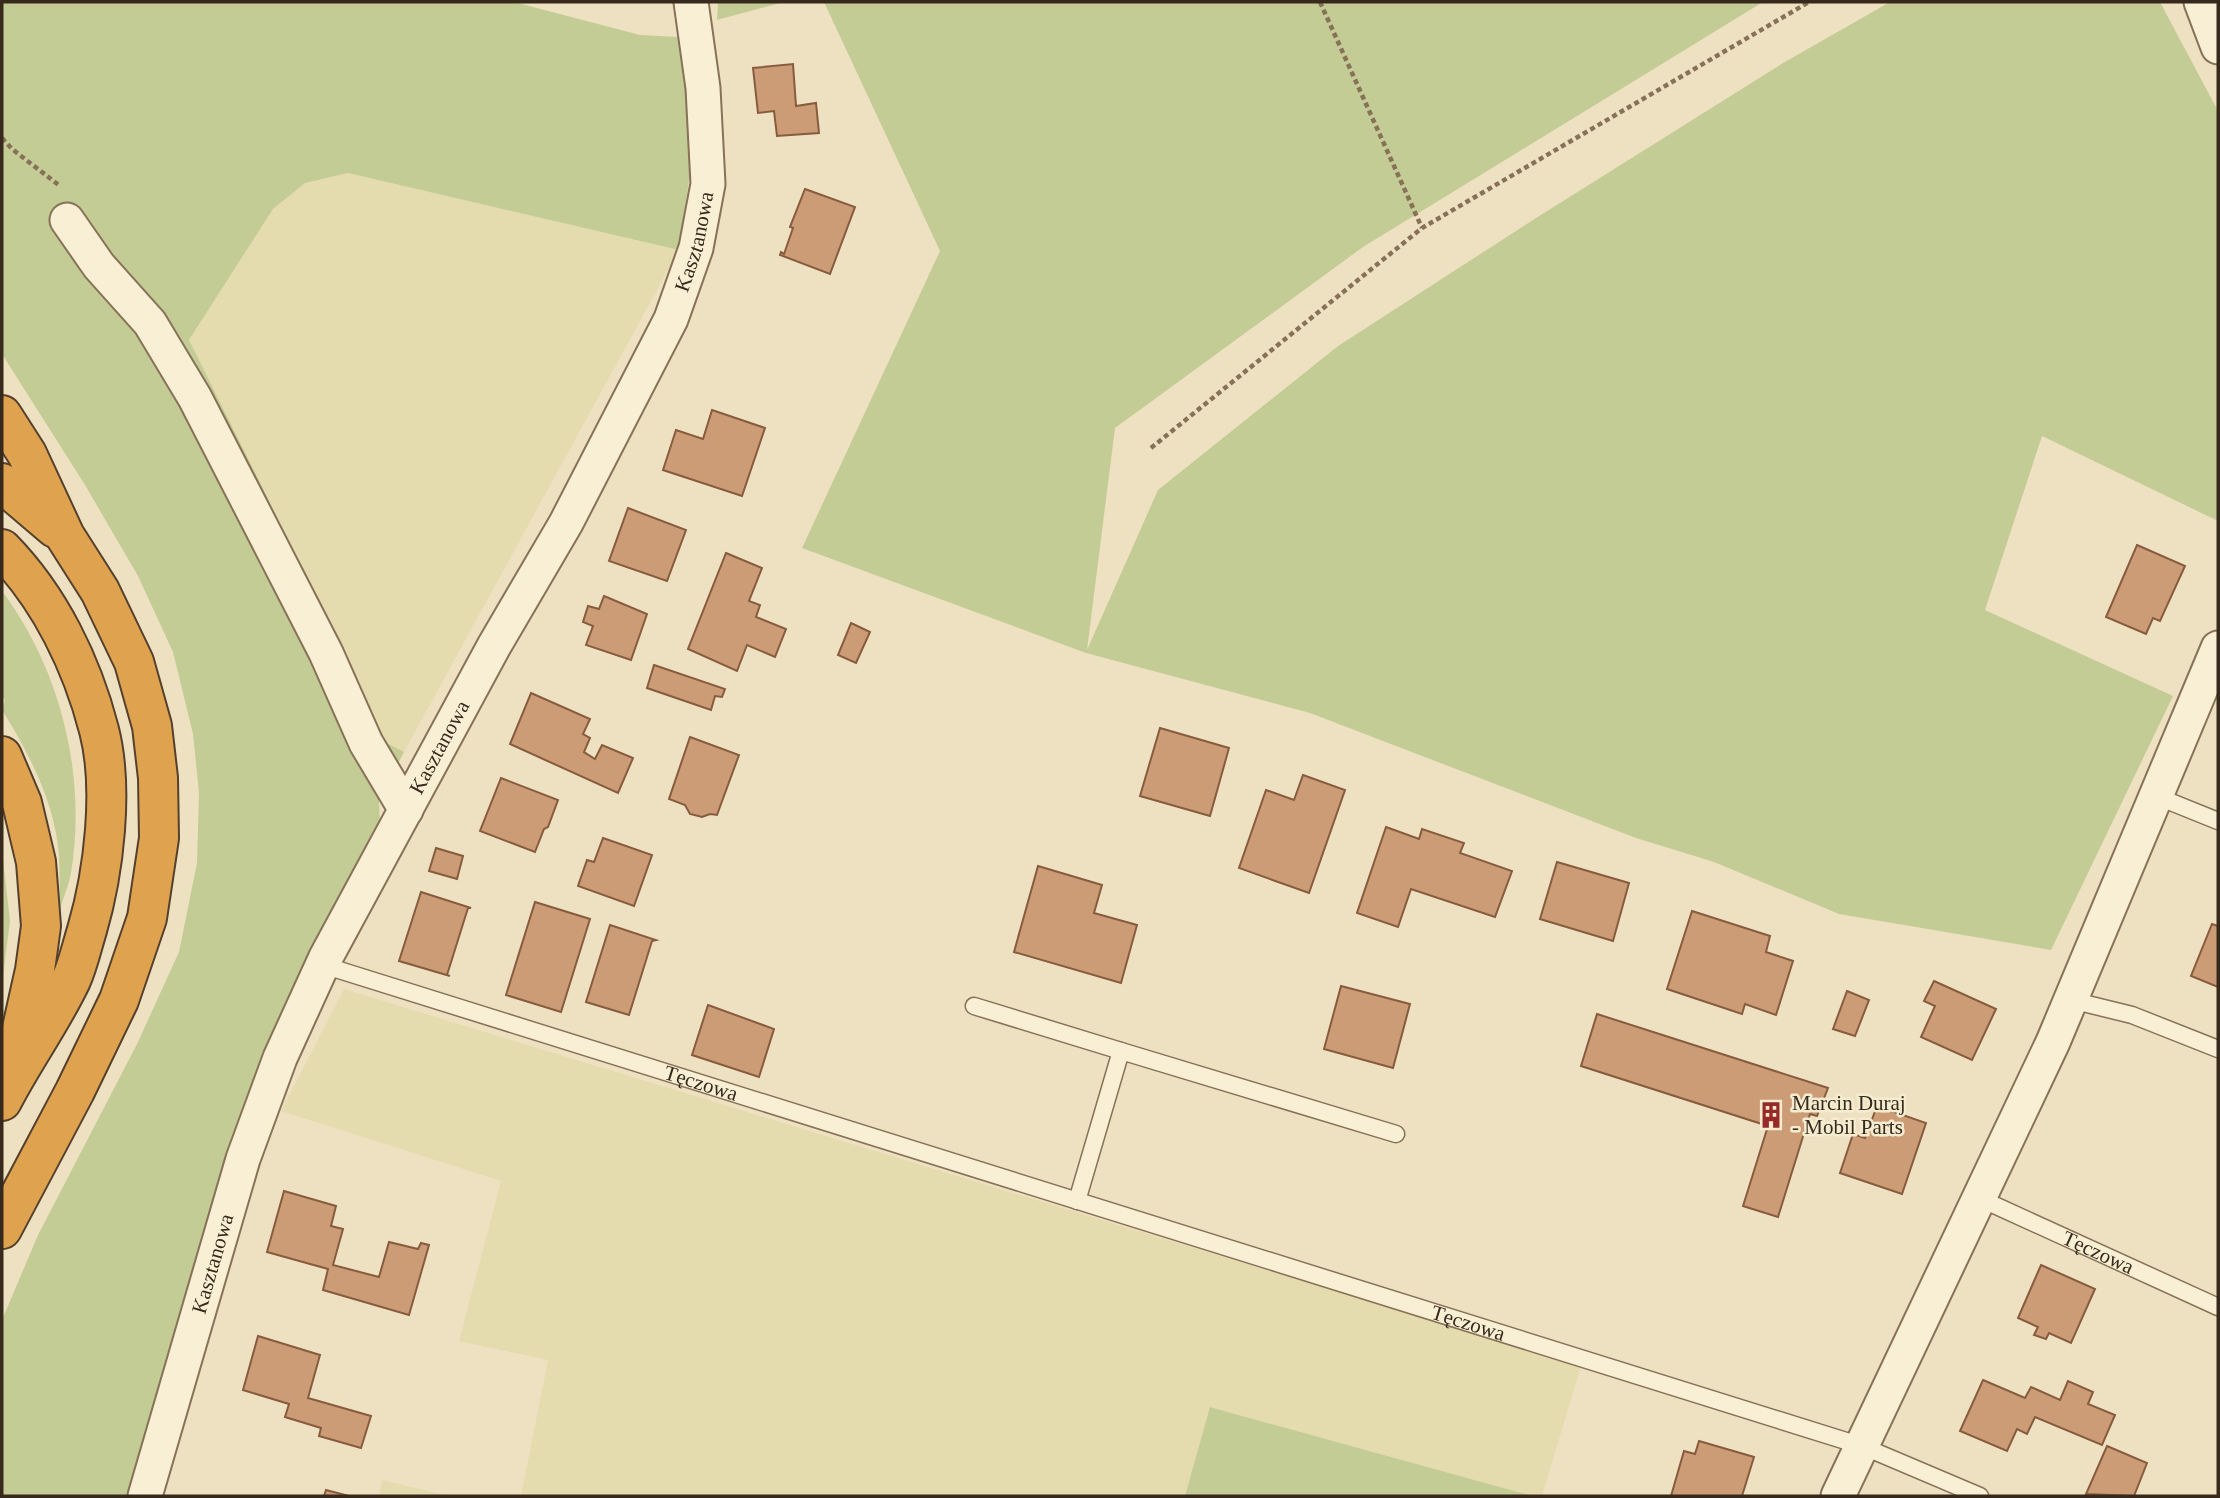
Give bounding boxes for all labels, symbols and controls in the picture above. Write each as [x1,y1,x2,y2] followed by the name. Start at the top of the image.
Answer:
[670,189,718,295] street label: Kasztanowa
[404,696,475,798] street label: Kasztanowa
[661,1060,741,1106] street label: Tęczowa
[1792,1091,1906,1139] place label: Marcin Duraj - Mobil Parts
[1756,1100,1786,1130] building icon: Marcin Duraj - Mobil Parts
[187,1210,239,1316] street label: Kasztanowa
[2059,1226,2138,1279] street label: Tęczowa
[1429,1300,1509,1346] street label: Tęczowa

